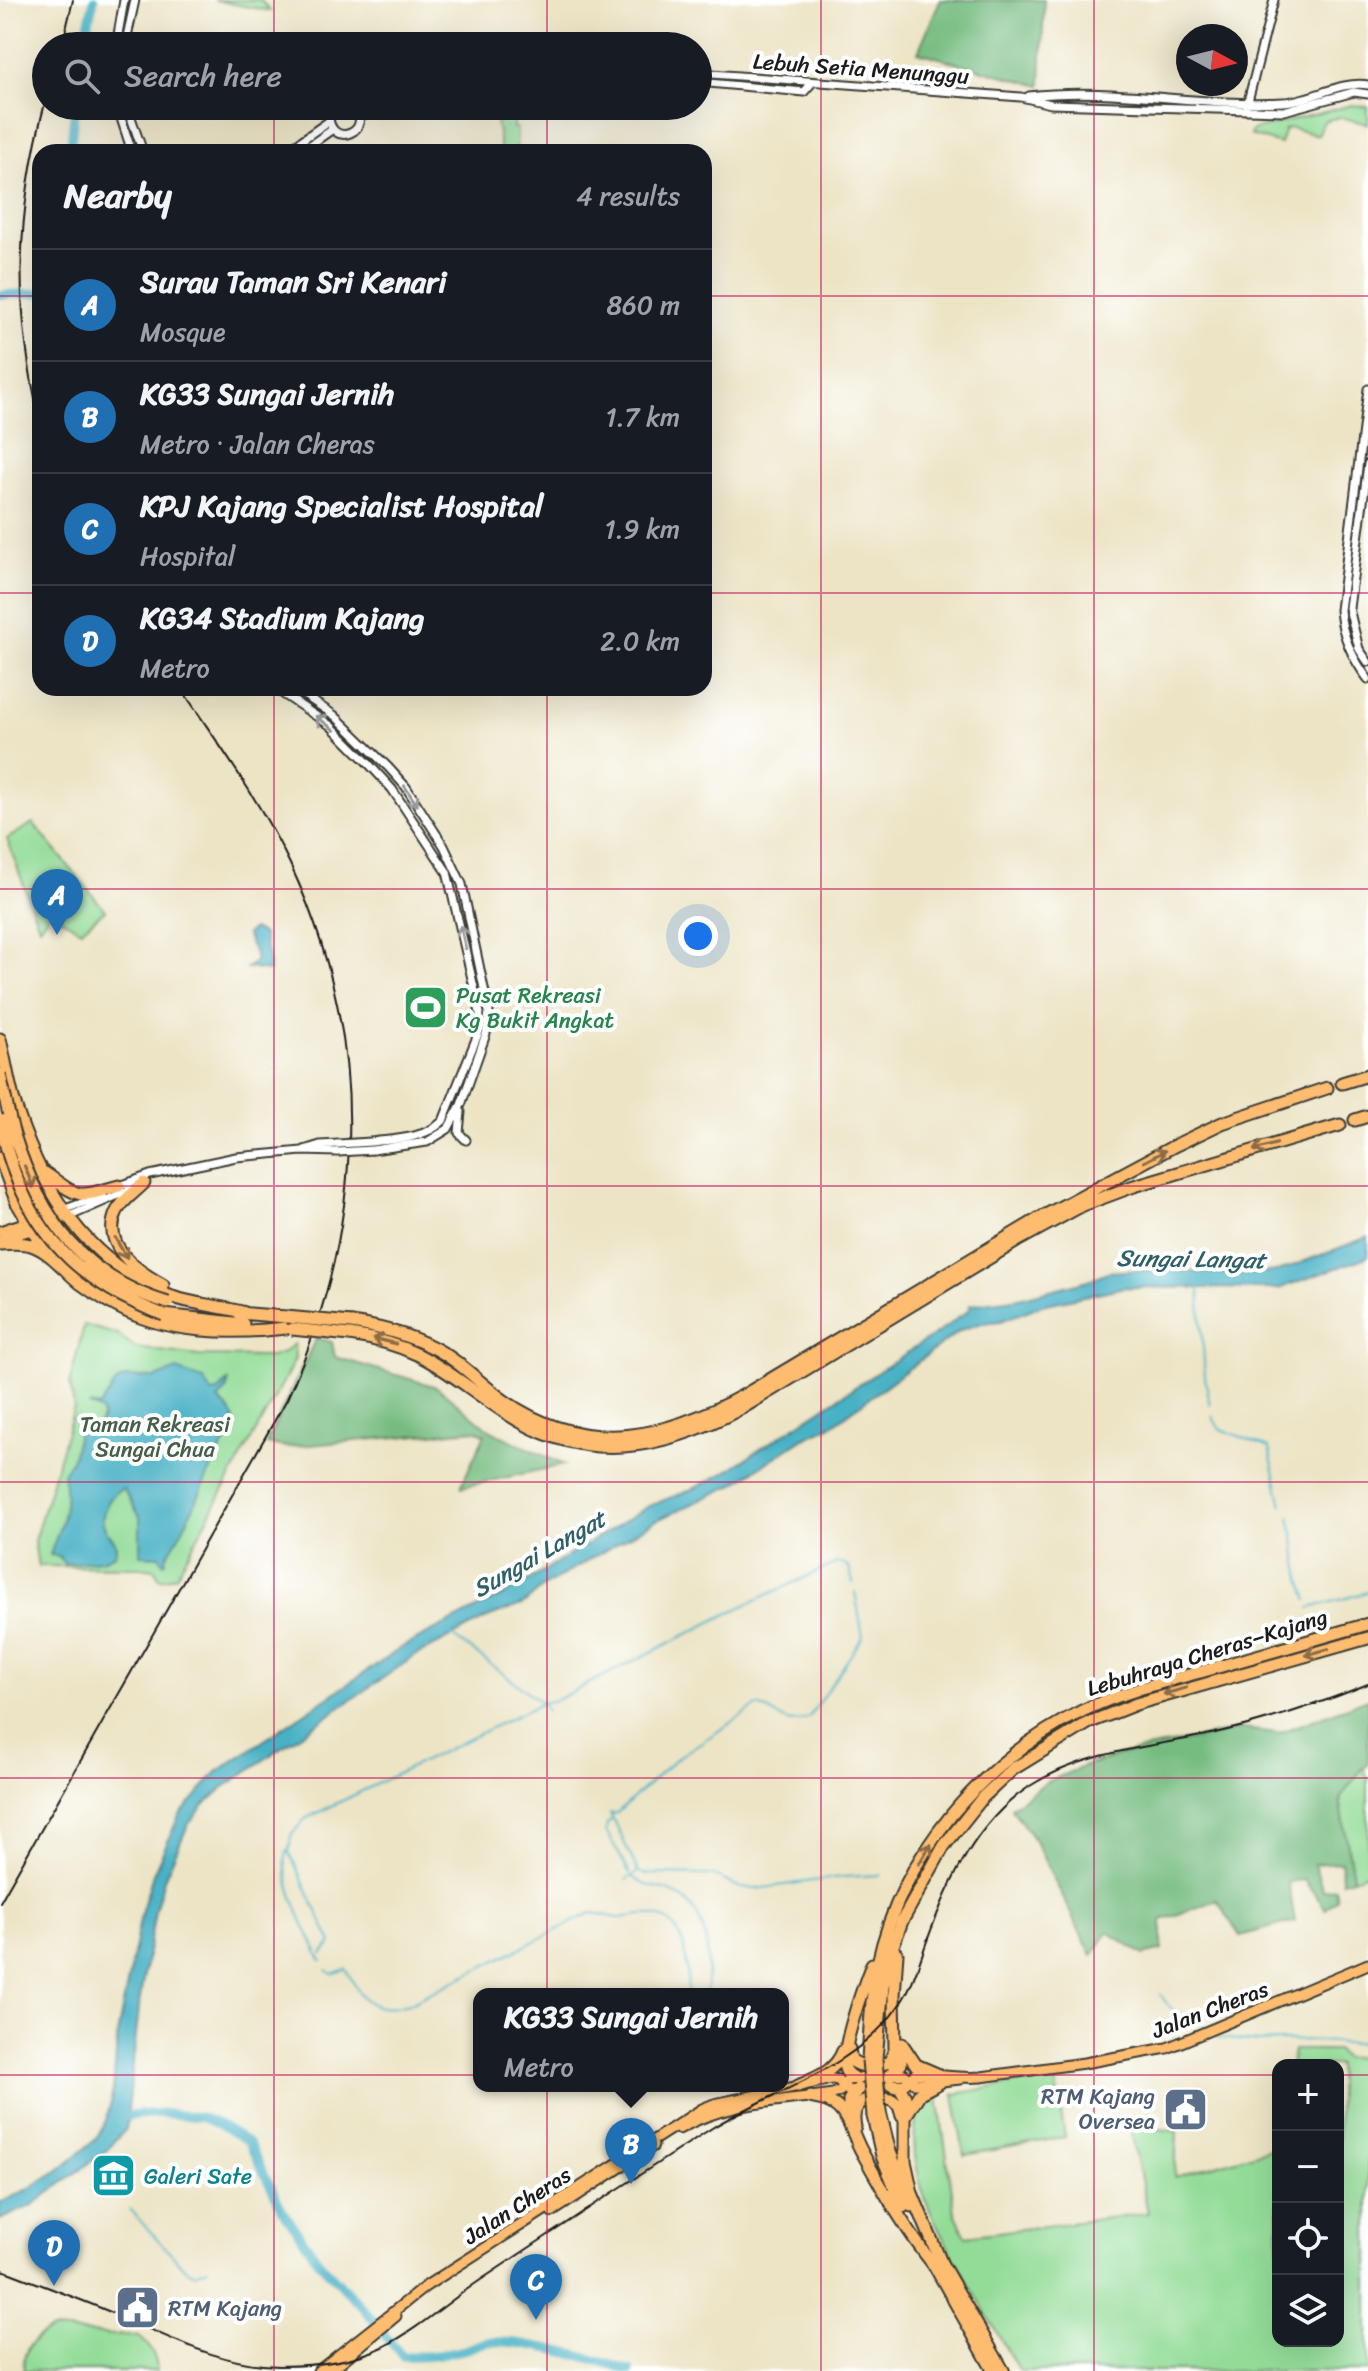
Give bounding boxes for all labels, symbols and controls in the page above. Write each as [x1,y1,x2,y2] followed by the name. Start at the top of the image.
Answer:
[1176,24,1248,96] north arrow
[32,32,712,120] search box
[752,41,971,96] street label: Lebuh Setia Menunggu
[124,49,282,103] text: Search here
[60,54,104,98] icon: search
[64,166,172,226] text: Nearby
[576,173,680,219] text: 4 results
[140,255,447,309] text: Surau Taman Sri Kenari
[81,282,99,328] text: A
[606,282,680,328] text: 860 m
[140,309,226,355] text: Mosque
[140,367,394,421] text: KG33 Sungai Jernih
[82,394,98,440] text: B
[606,394,680,440] text: 1.7 km
[140,421,375,467] text: Metro · Jalan Cheras
[140,479,544,533] text: KPJ Kajang Specialist Hospital
[82,506,98,552] text: C
[604,506,680,552] text: 1.9 km
[140,533,235,579] text: Hospital
[140,591,425,645] text: KG34 Stadium Kajang
[82,618,98,664] text: D
[600,618,680,664] text: 2.0 km
[140,645,210,691] text: Metro
[315,715,337,732] one-way arrow
[403,785,420,807] one-way arrow
[31,869,83,935] pin: A
[678,916,718,956] your location
[455,924,470,950] one-way arrow
[456,976,615,1040] place label: Pusat Rekreasi Kg Bukit Angkat
[401,984,449,1032] sports icon: Pusat Rekreasi Kg Bukit Angkat
[1252,1141,1278,1156] one-way arrow
[1143,1148,1167,1164] one-way arrow
[23,1164,37,1189] one-way arrow
[113,1236,129,1259] one-way arrow
[1116,1237,1268,1281] water label: Sungai Langat
[372,1333,398,1348] one-way arrow
[80,1405,231,1469] park label: Taman Rekreasi Sungai Chua
[464,1497,616,1609] water label: Sungai Langat
[1082,1597,1332,1708] street label: Lebuhraya Cheras–Kajang
[1305,1645,1331,1660] one-way arrow
[1163,1685,1188,1699] one-way arrow
[917,1843,933,1866] one-way arrow
[1145,1969,1275,2050] street label: Jalan Cheras
[473,1988,789,2092] popup
[504,1990,758,2044] text: KG33 Sungai Jernih
[504,2044,574,2090] text: Metro
[1272,2059,1344,2347] map controls
[1272,2059,1344,2131] button: +
[1041,2077,1155,2141] place label: RTM Kajang Oversea
[1162,2085,1210,2133] public building icon: RTM Kajang Oversea
[605,2118,657,2184] pin: B
[1272,2131,1344,2203] button: −
[89,2152,137,2200] museum icon: Galeri Sate
[455,2155,580,2256] street label: Jalan Cheras
[144,2157,252,2196] place label: Galeri Sate
[1272,2203,1344,2275] button: locate
[28,2220,80,2286] pin: D
[510,2254,562,2320] pin: C
[1272,2275,1344,2347] button: layers
[113,2284,161,2332] public building icon: RTM Kajang
[168,2289,282,2328] place label: RTM Kajang

